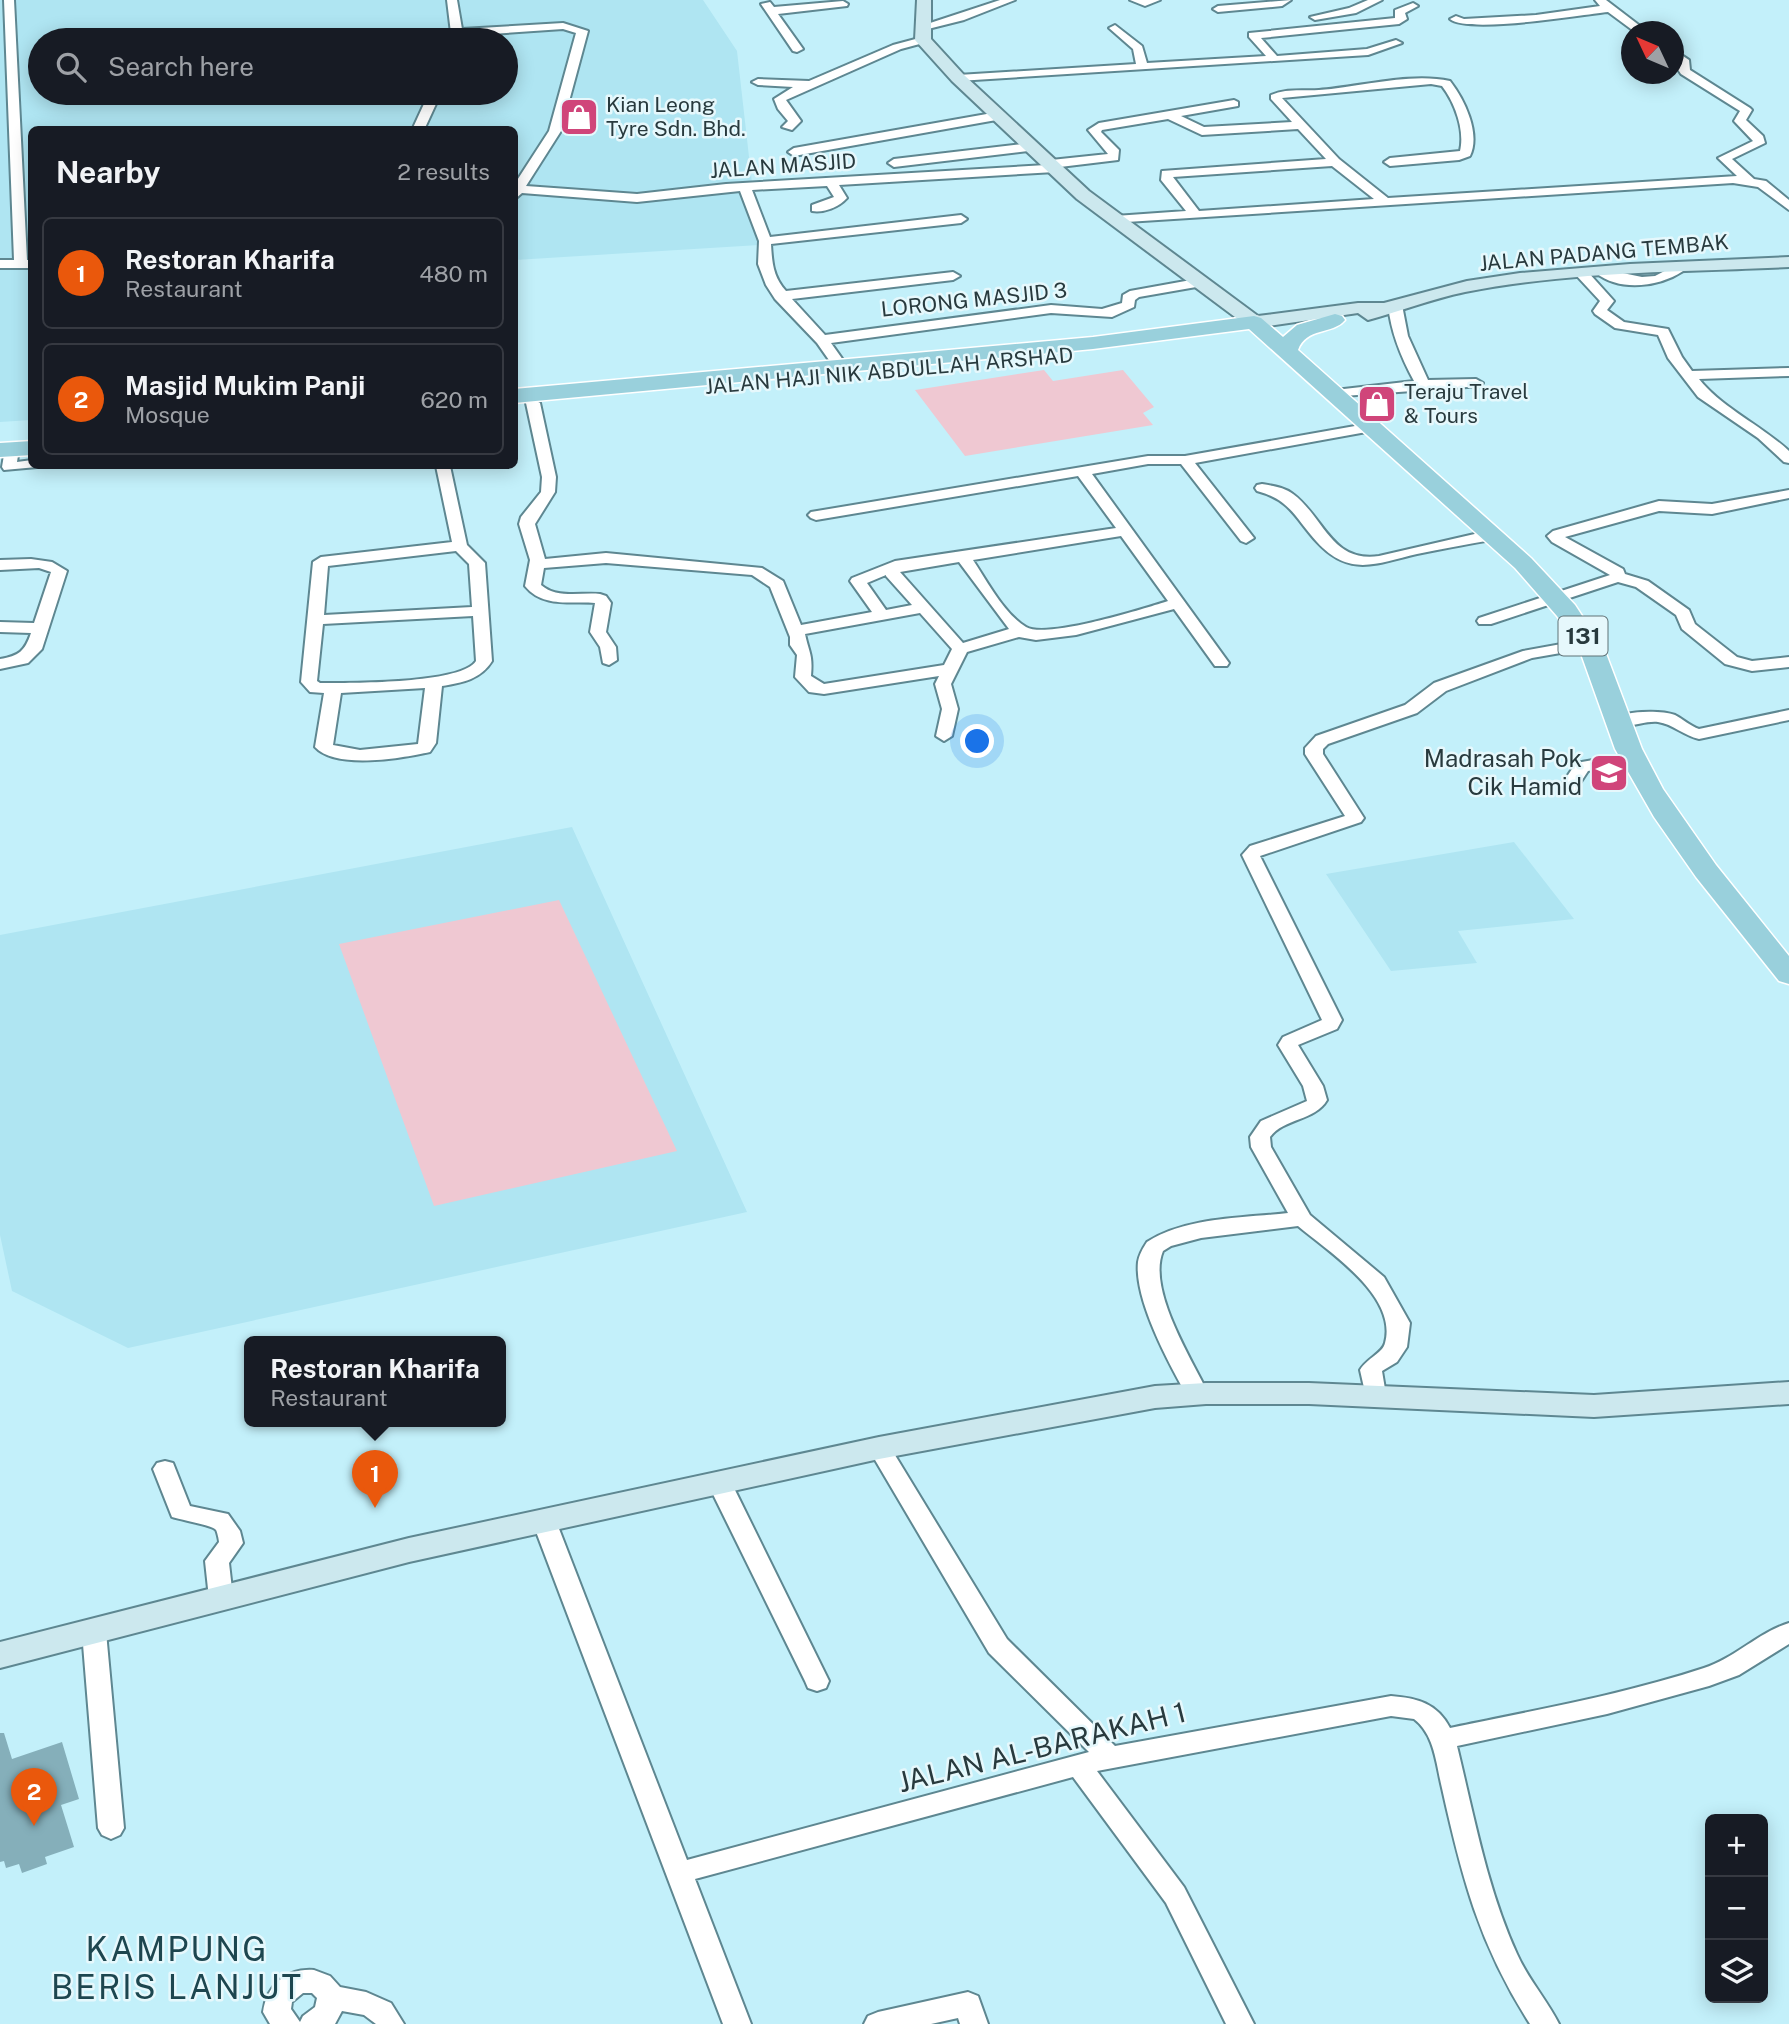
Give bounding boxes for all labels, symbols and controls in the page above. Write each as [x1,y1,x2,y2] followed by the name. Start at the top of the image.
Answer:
[1621,21,1684,84] north arrow
[28,28,518,105] search box
[52,48,90,86] icon: search
[108,51,254,82] text: Search here
[606,92,746,141] place label: Kian Leong Tyre Sdn. Bhd.
[558,96,600,138] shop icon: Kian Leong Tyre Sdn. Bhd.
[709,148,857,183] street label: JALAN MASJID
[56,154,160,190] text: Nearby
[397,158,490,185] text: 2 results
[1478,229,1730,276] street label: JALAN PADANG TEMBAK
[125,244,335,275] text: Restoran Kharifa
[76,260,86,287] text: 1
[419,260,488,287] text: 480 m
[125,275,243,302] text: Restaurant
[880,277,1068,322] street label: LORONG MASJID 3
[704,342,1074,399] street label: JALAN HAJI NIK ABDULLAH ARSHAD
[125,370,365,401] text: Masjid Mukim Panji
[1404,379,1529,428] place label: Teraju Travel & Tours
[1356,383,1398,425] shop icon: Teraju Travel & Tours
[74,386,88,413] text: 2
[420,386,488,413] text: 620 m
[125,401,210,428] text: Mosque
[1558,616,1608,656] road number: 131
[960,724,994,758] your location
[1424,744,1582,800] place label: Madrasah Pok Cik Hamid
[1588,752,1630,794] school or university icon: Madrasah Pok Cik Hamid
[244,1336,506,1427] popup
[270,1353,480,1384] text: Restoran Kharifa
[270,1384,388,1411] text: Restaurant
[352,1450,398,1508] pin: 1
[894,1695,1189,1798] street label: JALAN AL-BARAKAH 1
[11,1768,57,1826] pin: 2
[1705,1814,1768,2003] map controls
[1705,1814,1768,1877] button: +
[1705,1877,1768,1940] button: −
[51,1930,303,2006] district label: KAMPUNG BERIS LANJUT
[1705,1940,1768,2003] button: layers

